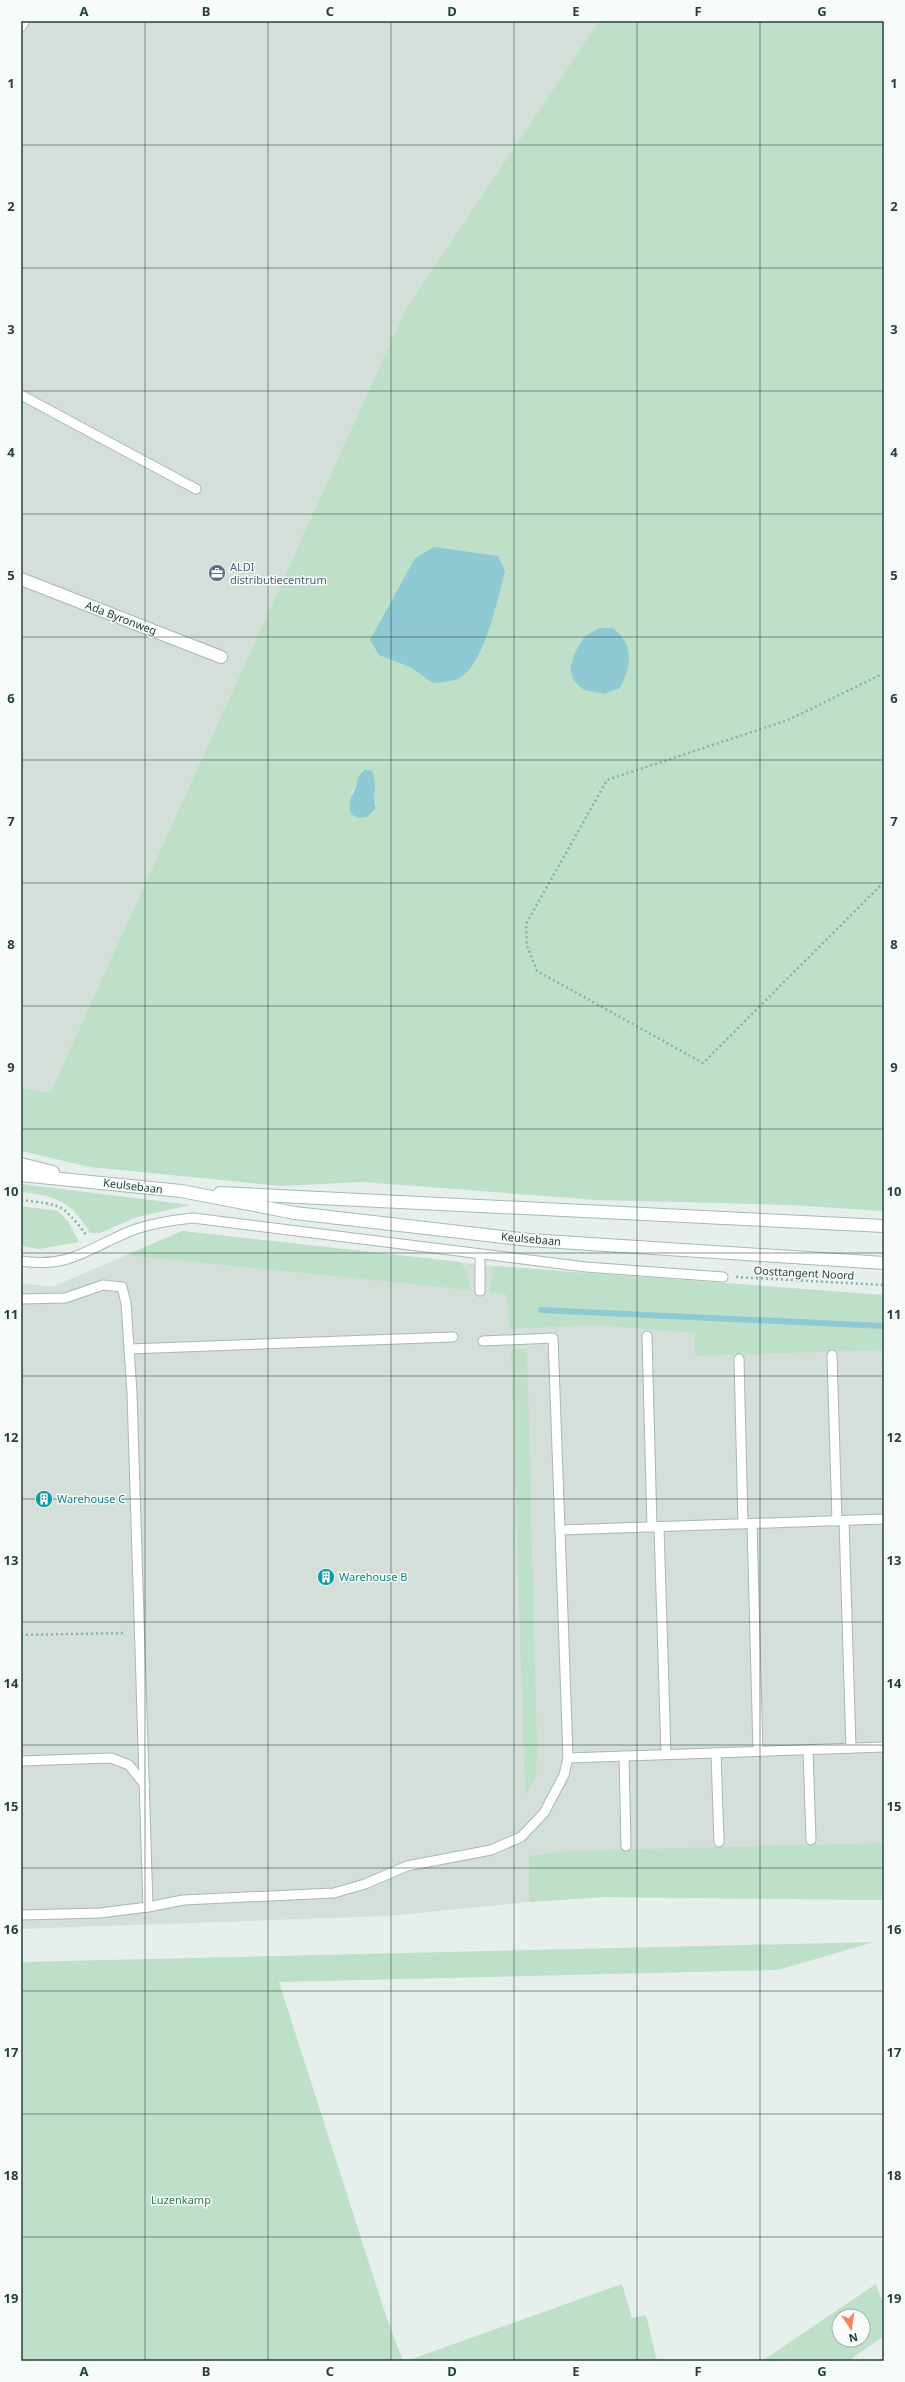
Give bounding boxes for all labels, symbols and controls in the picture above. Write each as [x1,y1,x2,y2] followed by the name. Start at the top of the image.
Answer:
[80,2,89,20] text: A
[202,2,210,20] text: B
[326,2,334,20] text: C
[447,2,457,20] text: D
[572,2,580,20] text: E
[694,2,702,20] text: F
[817,2,827,20] text: G
[7,74,15,92] text: 1
[890,74,898,92] text: 1
[7,197,15,215] text: 2
[890,197,898,215] text: 2
[7,320,15,338] text: 3
[890,320,898,338] text: 3
[7,443,15,461] text: 4
[890,443,898,461] text: 4
[230,559,327,587] place label: ALDI distributiecentrum
[207,563,227,583] office icon: ALDI distributiecentrum
[7,566,15,584] text: 5
[890,566,898,584] text: 5
[83,597,159,638] street label: Ada Byronweg
[7,689,15,707] text: 6
[890,689,898,707] text: 6
[7,812,15,830] text: 7
[890,812,898,830] text: 7
[7,935,15,953] text: 8
[890,935,898,953] text: 8
[7,1058,15,1076] text: 9
[890,1058,898,1076] text: 9
[102,1174,164,1197] street label: Keulsebaan
[4,1182,18,1200] text: 10
[887,1182,901,1200] text: 10
[500,1228,562,1249] street label: Keulsebaan
[753,1262,855,1283] street label: Oosttangent Noord
[4,1305,18,1323] text: 11
[887,1305,901,1323] text: 11
[4,1428,18,1446] text: 12
[887,1428,901,1446] text: 12
[34,1489,54,1509] building icon: Warehouse C
[57,1491,125,1506] place label: Warehouse C
[4,1551,18,1569] text: 13
[887,1551,901,1569] text: 13
[316,1567,336,1587] building icon: Warehouse B
[339,1569,407,1584] place label: Warehouse B
[4,1674,19,1692] text: 14
[887,1674,902,1692] text: 14
[4,1797,18,1815] text: 15
[887,1797,901,1815] text: 15
[4,1920,18,1938] text: 16
[887,1920,901,1938] text: 16
[4,2043,18,2061] text: 17
[887,2043,901,2061] text: 17
[4,2166,18,2184] text: 18
[887,2166,901,2184] text: 18
[151,2192,211,2207] park label: Luzenkamp
[4,2289,18,2307] text: 19
[887,2289,901,2307] text: 19
[831,2308,871,2348] north arrow
[847,2330,859,2347] text: N
[80,2362,89,2380] text: A
[202,2362,210,2380] text: B
[326,2362,334,2380] text: C
[447,2362,457,2380] text: D
[572,2362,580,2380] text: E
[694,2362,702,2380] text: F
[817,2362,827,2380] text: G

